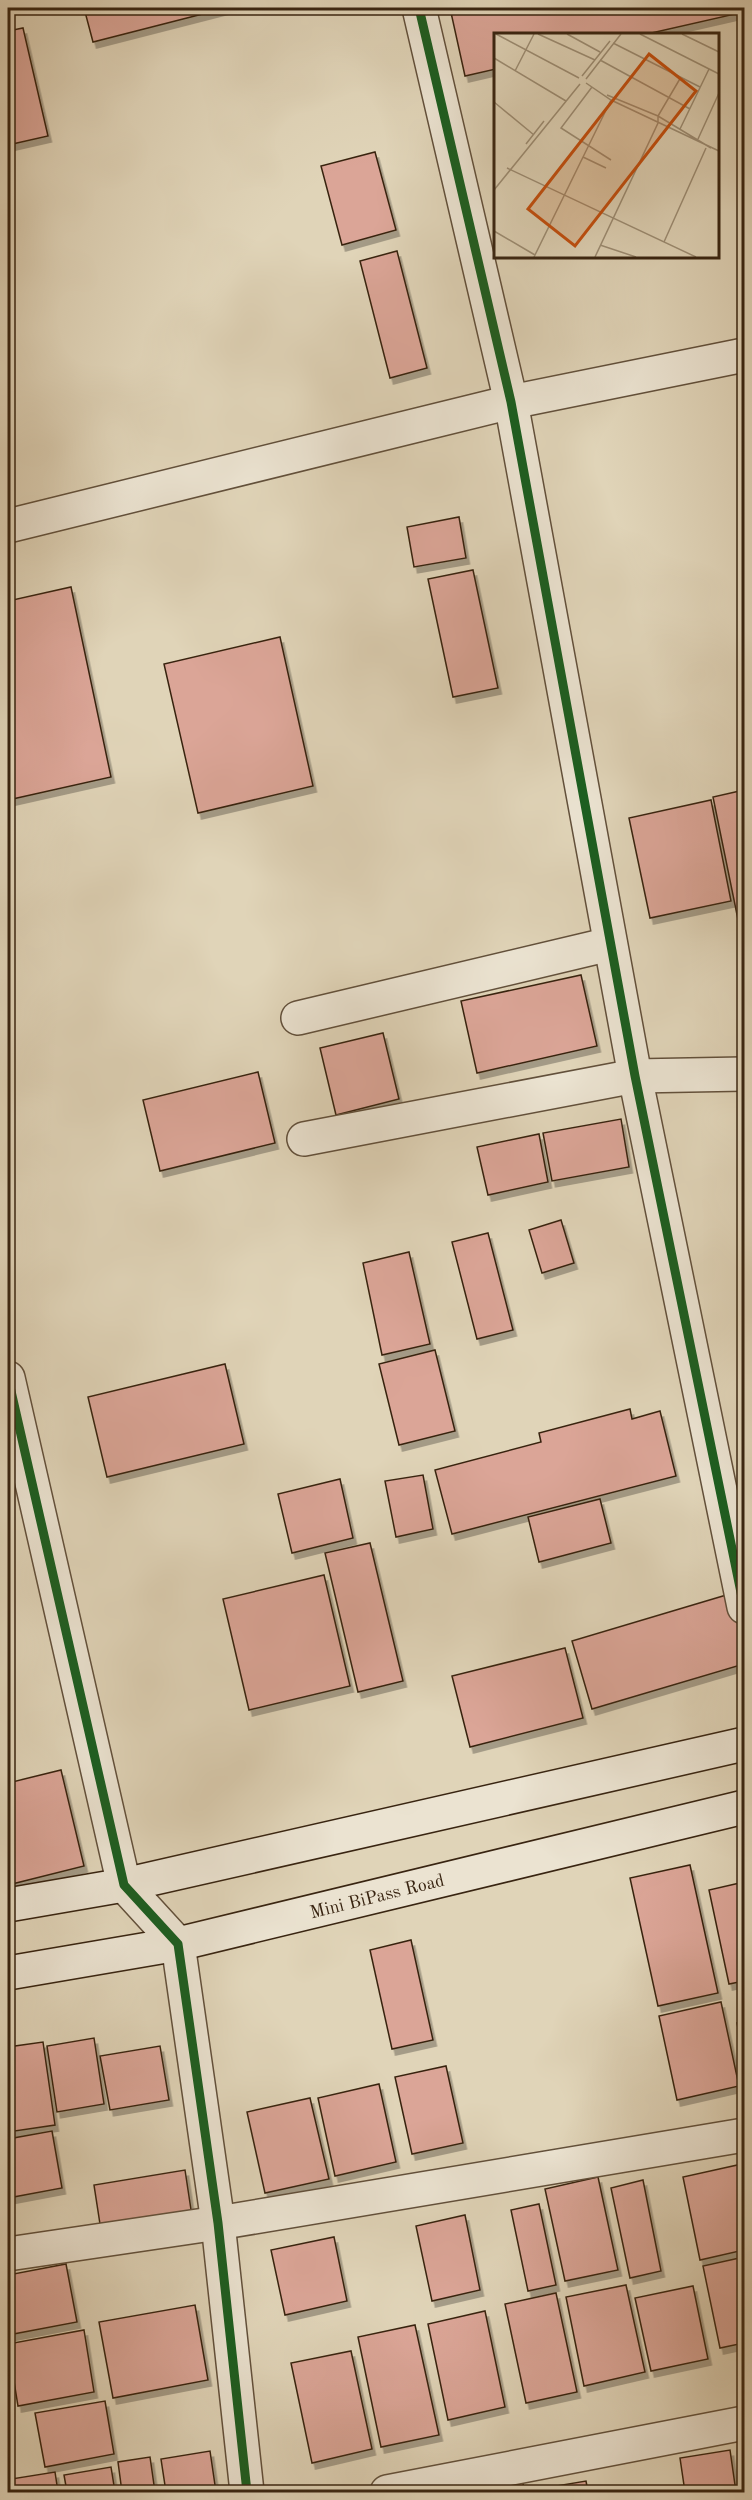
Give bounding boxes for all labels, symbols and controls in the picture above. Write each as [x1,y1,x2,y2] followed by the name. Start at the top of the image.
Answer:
[494,33,719,258] inset map
[308,1872,446,1922] street label: Mini BiPass Road

